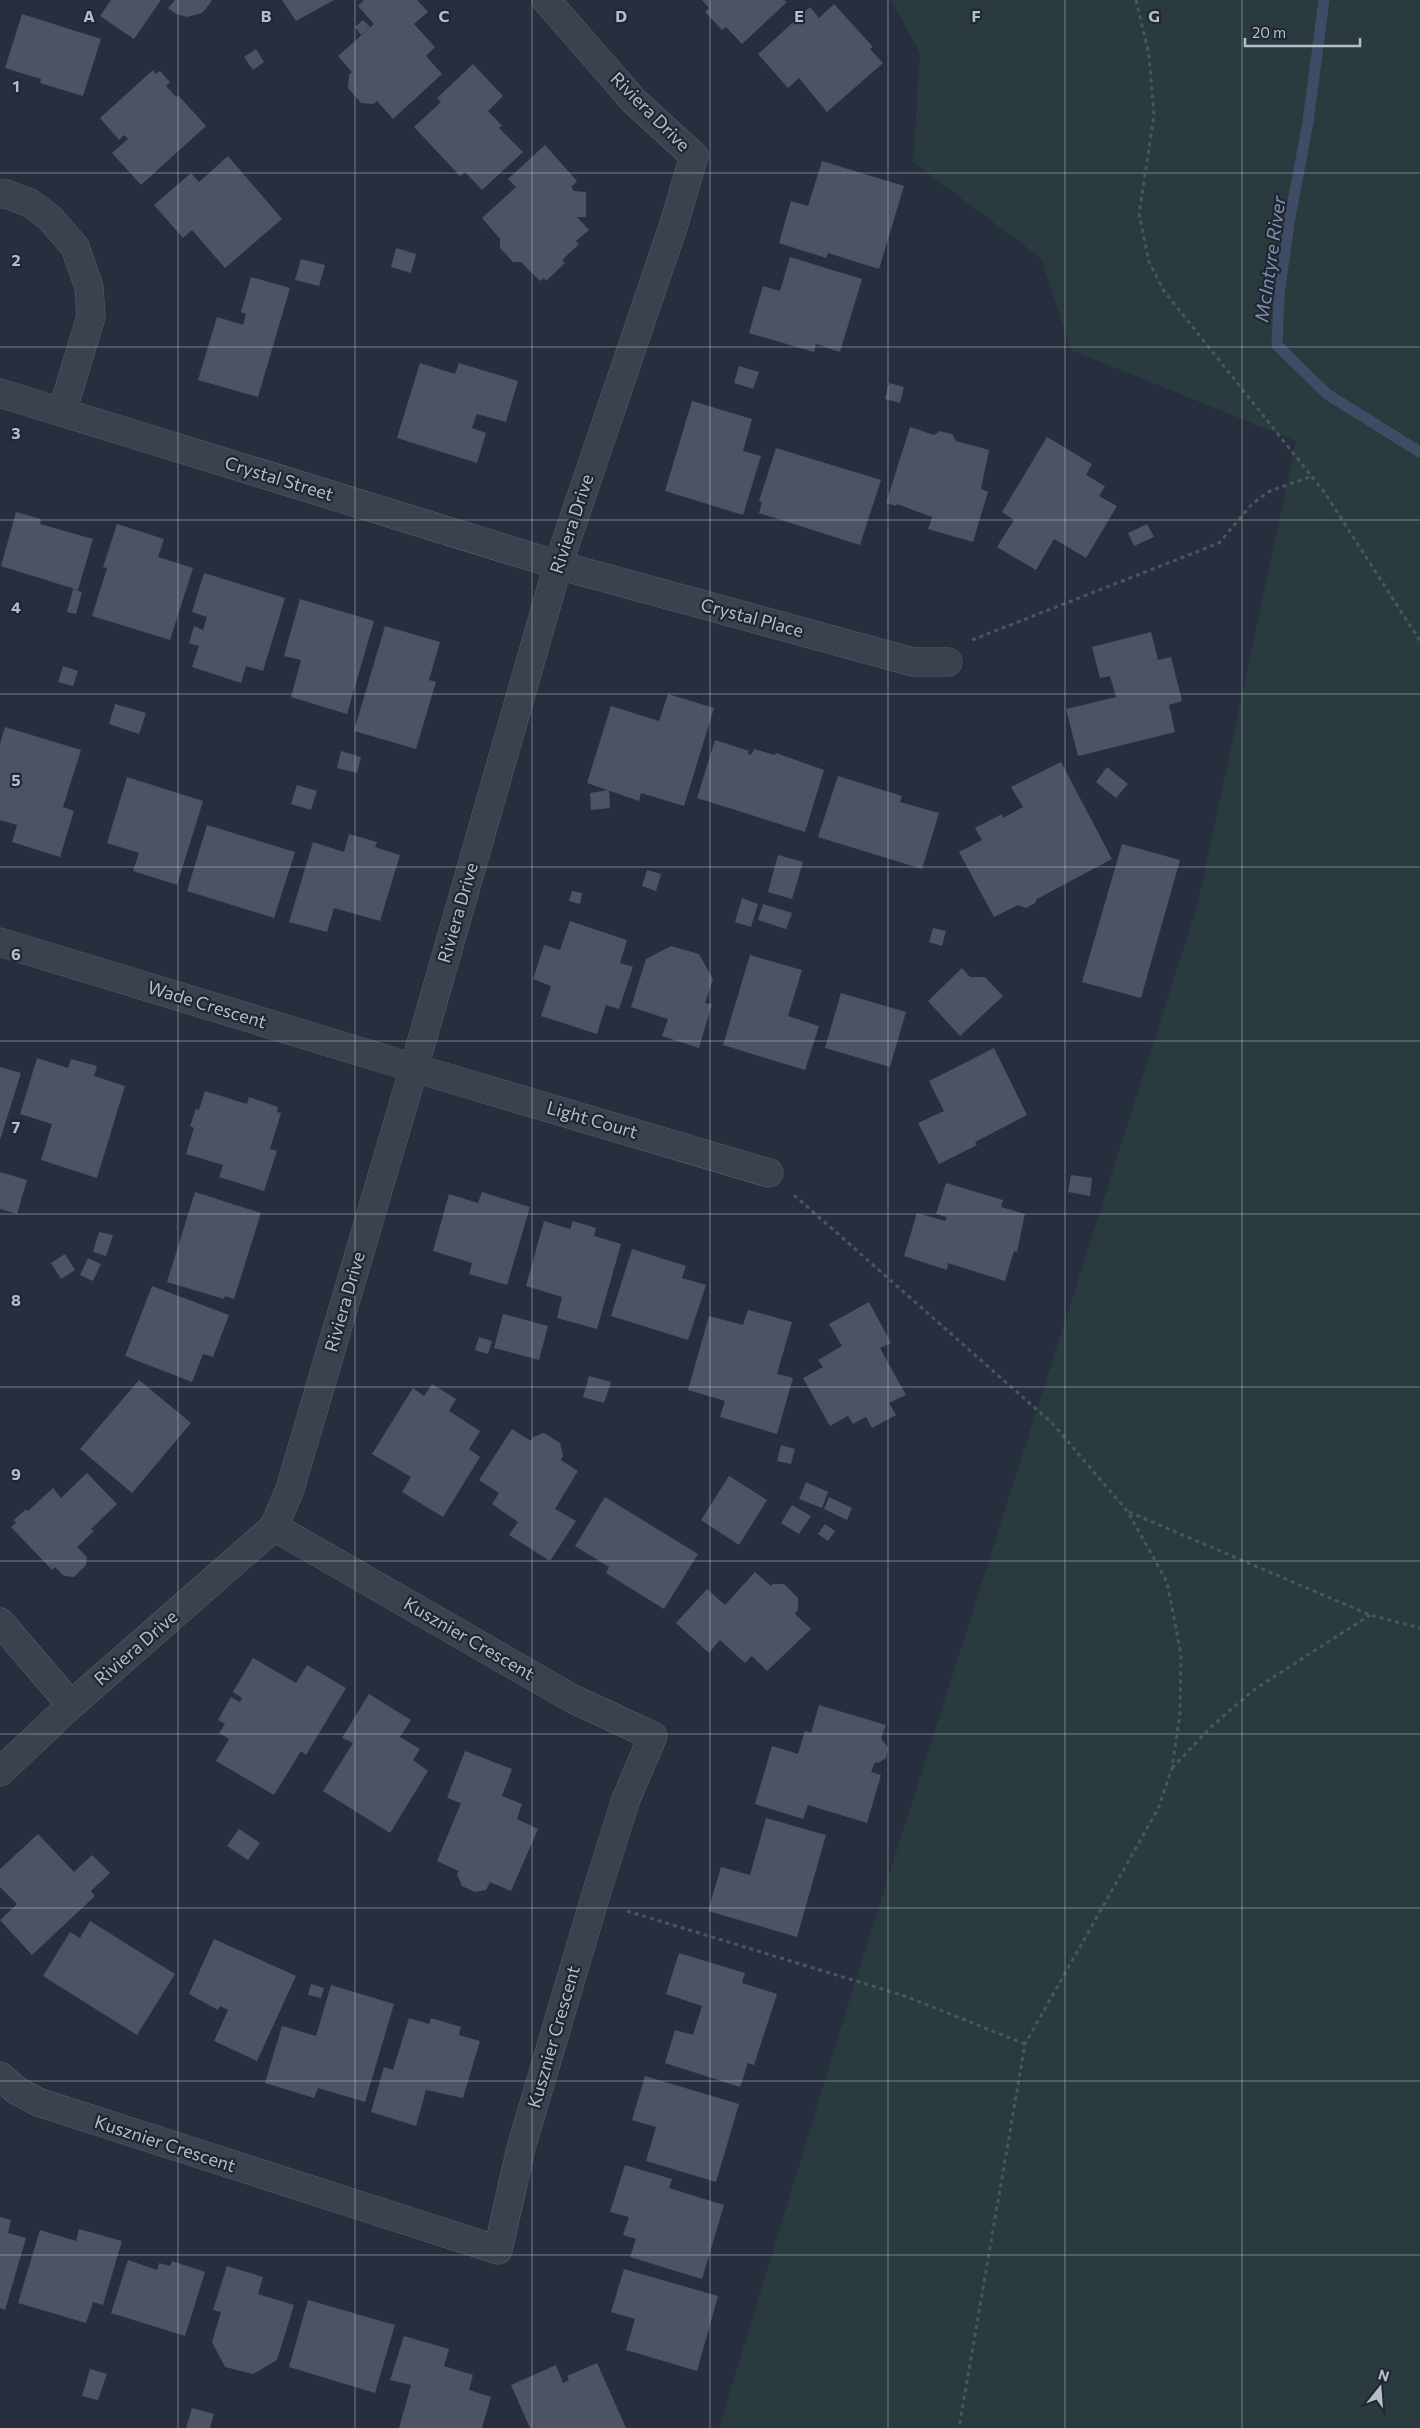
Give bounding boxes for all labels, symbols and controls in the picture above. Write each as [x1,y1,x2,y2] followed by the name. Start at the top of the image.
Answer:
[83,6,95,25] text: A
[261,6,272,25] text: B
[439,6,450,25] text: C
[615,6,627,25] text: D
[794,6,804,25] text: E
[971,6,981,25] text: F
[1148,6,1160,25] text: G
[1245,15,1360,47] scale bar
[1252,23,1286,41] text: 20 m
[606,67,695,156] street label: Riviera Drive
[12,76,20,95] text: 1
[1249,193,1290,323] water label: McIntyre River
[11,250,21,269] text: 2
[11,423,21,442] text: 3
[222,451,336,505] street label: Crystal Street
[545,471,597,576] street label: Riviera Drive
[699,593,806,641] street label: Crystal Place
[11,597,21,616] text: 4
[11,770,21,789] text: 5
[432,860,482,965] street label: Riviera Drive
[11,944,21,963] text: 6
[145,976,269,1033] street label: Wade Crescent
[544,1096,640,1143] street label: Light Court
[12,1117,21,1136] text: 7
[319,1249,369,1354] street label: Riviera Drive
[11,1290,21,1309] text: 8
[11,1464,21,1483] text: 9
[400,1592,539,1684] street label: Kusznier Crescent
[89,1605,182,1689] street label: Riviera Drive
[522,1963,584,2110] street label: Kusznier Crescent
[92,2110,239,2176] street label: Kusznier Crescent
[1355,2363,1405,2413] north arrow
[1376,2365,1391,2385] text: N

